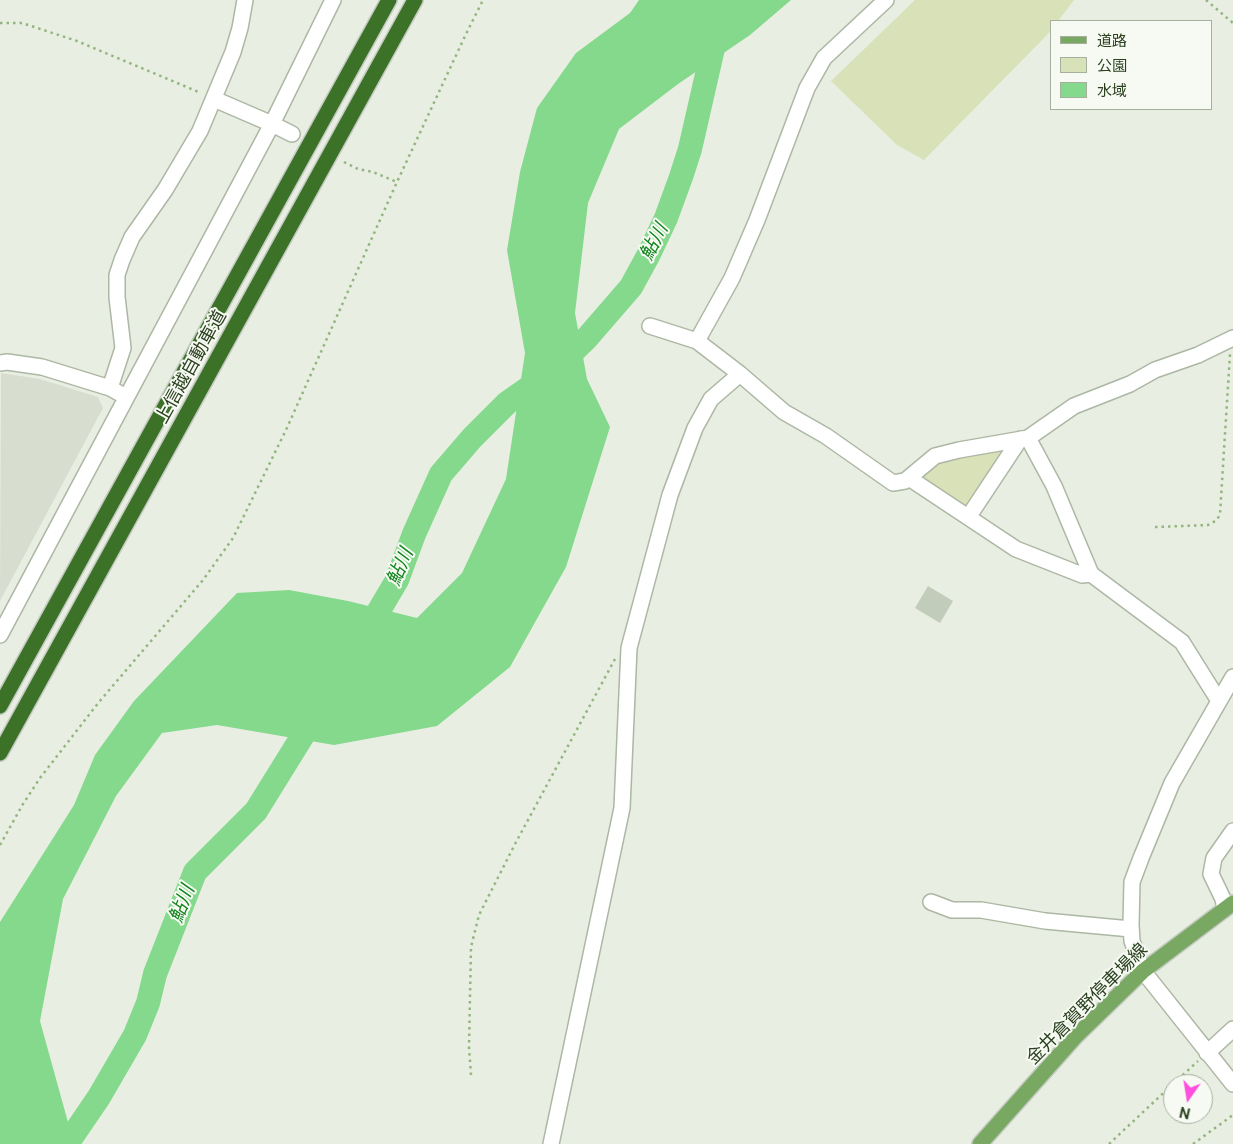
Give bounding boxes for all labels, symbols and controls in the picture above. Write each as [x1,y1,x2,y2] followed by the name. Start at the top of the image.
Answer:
[1050,20,1213,110] legend
[1097,32,1127,49] text: 道路
[1097,57,1127,74] text: 公園
[1097,82,1127,99] text: 水域
[635,220,673,264] water label: 鮎川
[151,307,231,427] street label: 上信越自動車道
[382,545,418,589] water label: 鮎川
[165,882,199,926] water label: 鮎川
[1022,939,1152,1069] street label: 金井倉賀野停車場線
[1163,1074,1213,1124] north arrow
[1178,1104,1192,1122] text: N

